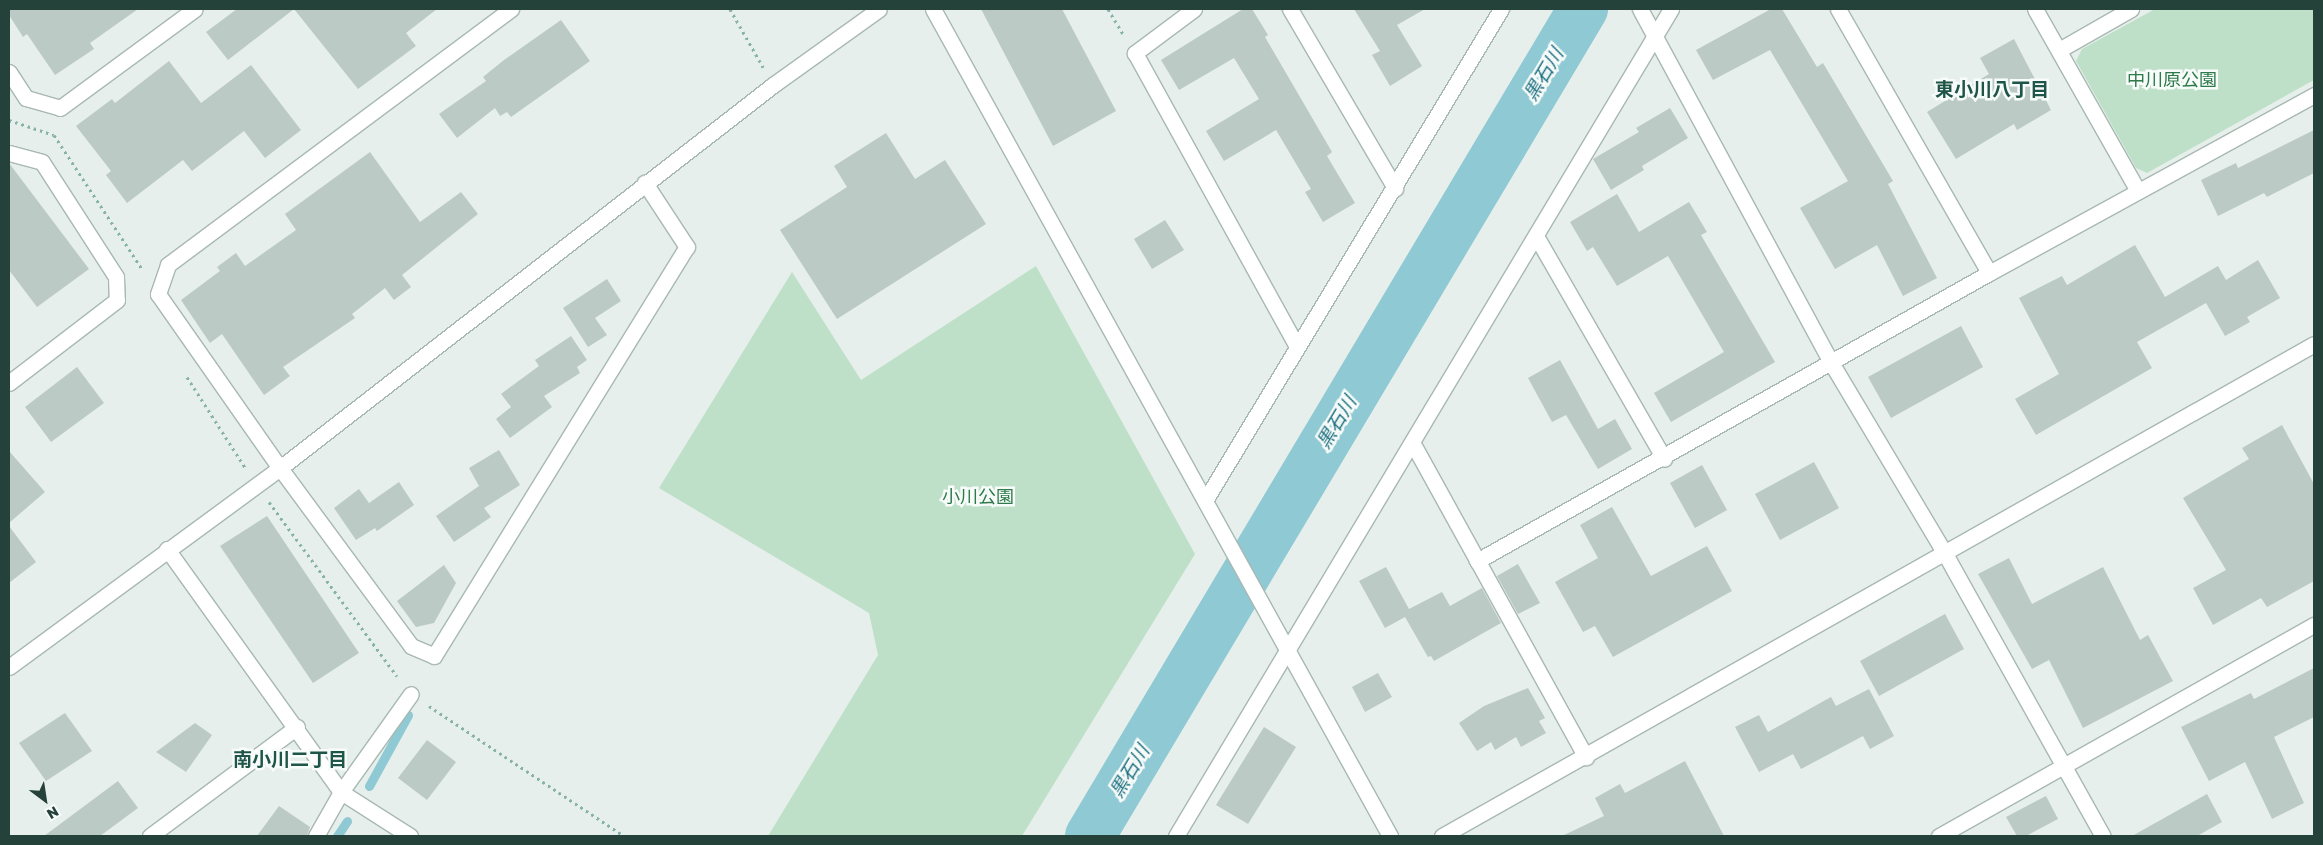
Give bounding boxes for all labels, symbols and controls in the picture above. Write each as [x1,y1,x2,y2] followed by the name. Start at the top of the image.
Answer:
[1519,44,1567,104] water label: 黒石川
[2127,68,2217,90] park label: 中川原公園
[1935,78,2049,100] district label: 東小川八丁目
[1312,392,1360,452] water label: 黒石川
[942,485,1014,507] park label: 小川公園
[1105,741,1153,801] water label: 黒石川
[233,748,347,770] district label: 南小川二丁目
[20,775,70,825] north arrow
[44,803,62,823] text: N

